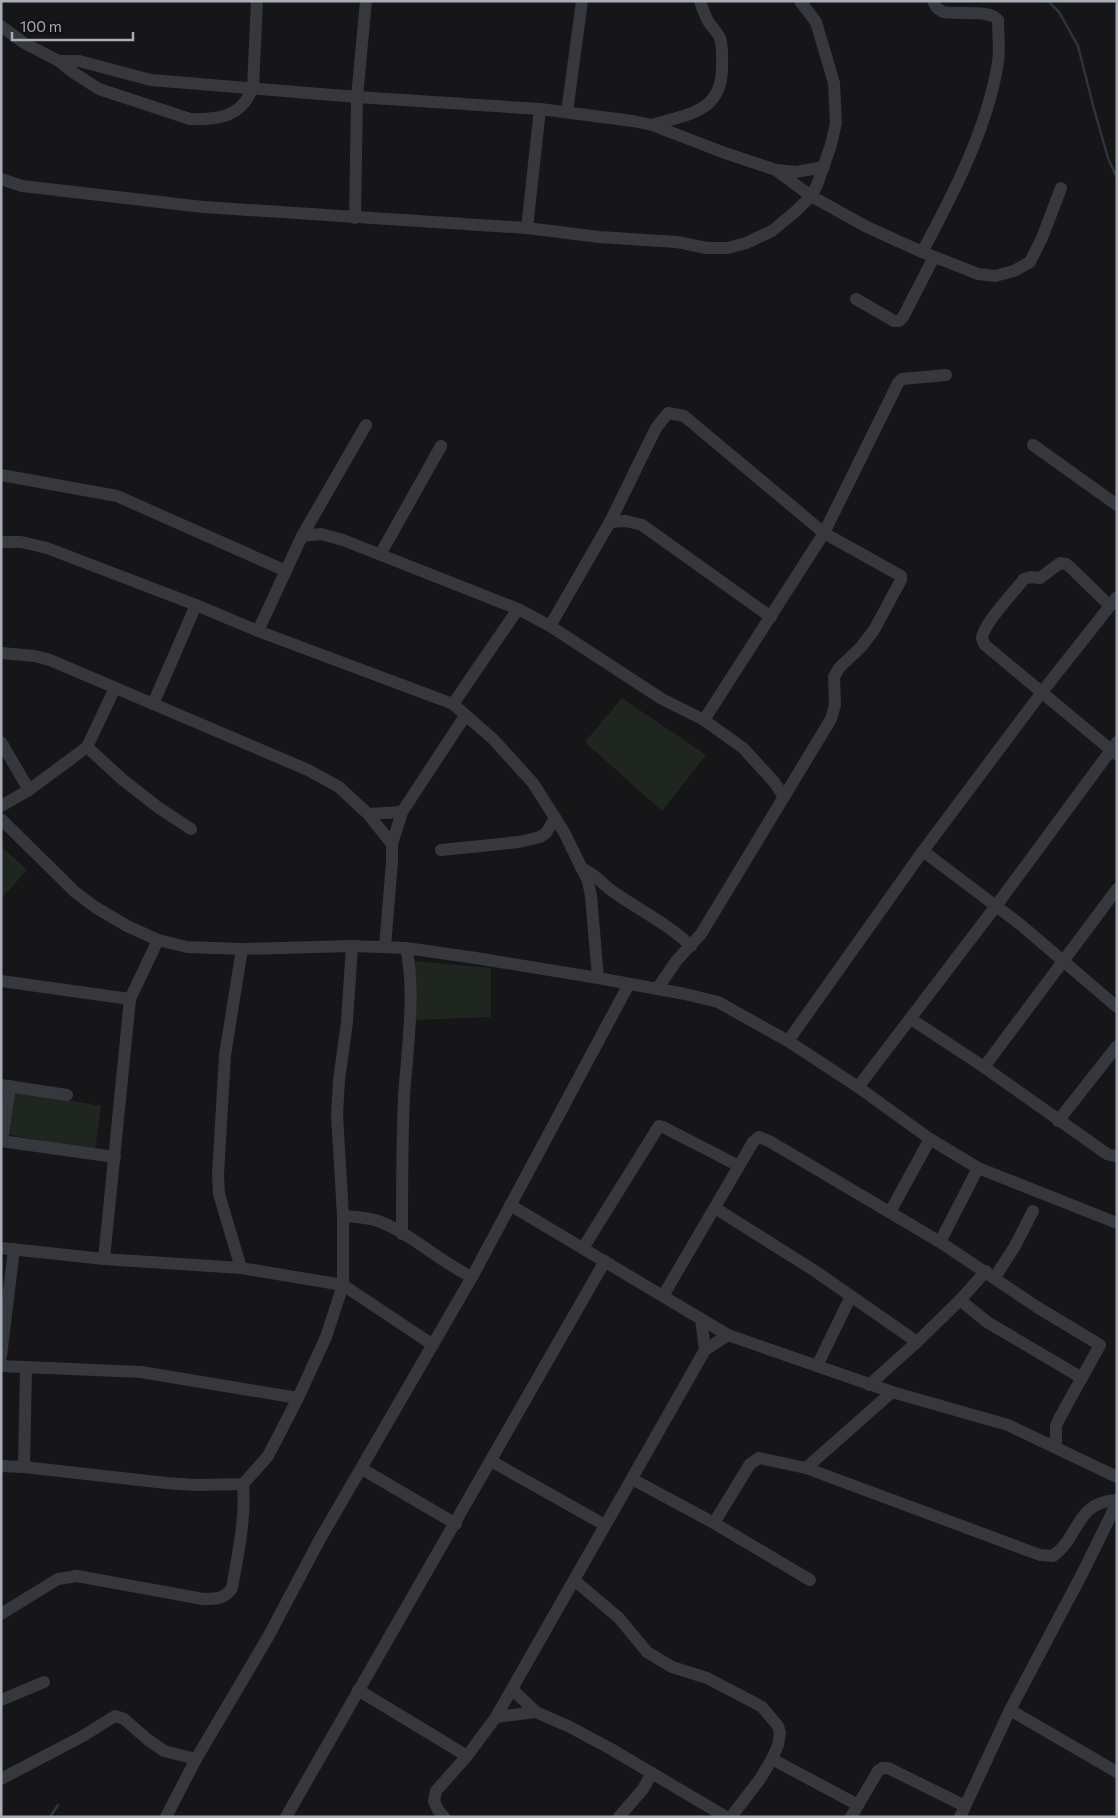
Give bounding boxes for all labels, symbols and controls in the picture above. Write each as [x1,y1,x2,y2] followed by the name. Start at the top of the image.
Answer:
[12,10,134,42] scale bar
[20,17,62,35] text: 100 m

